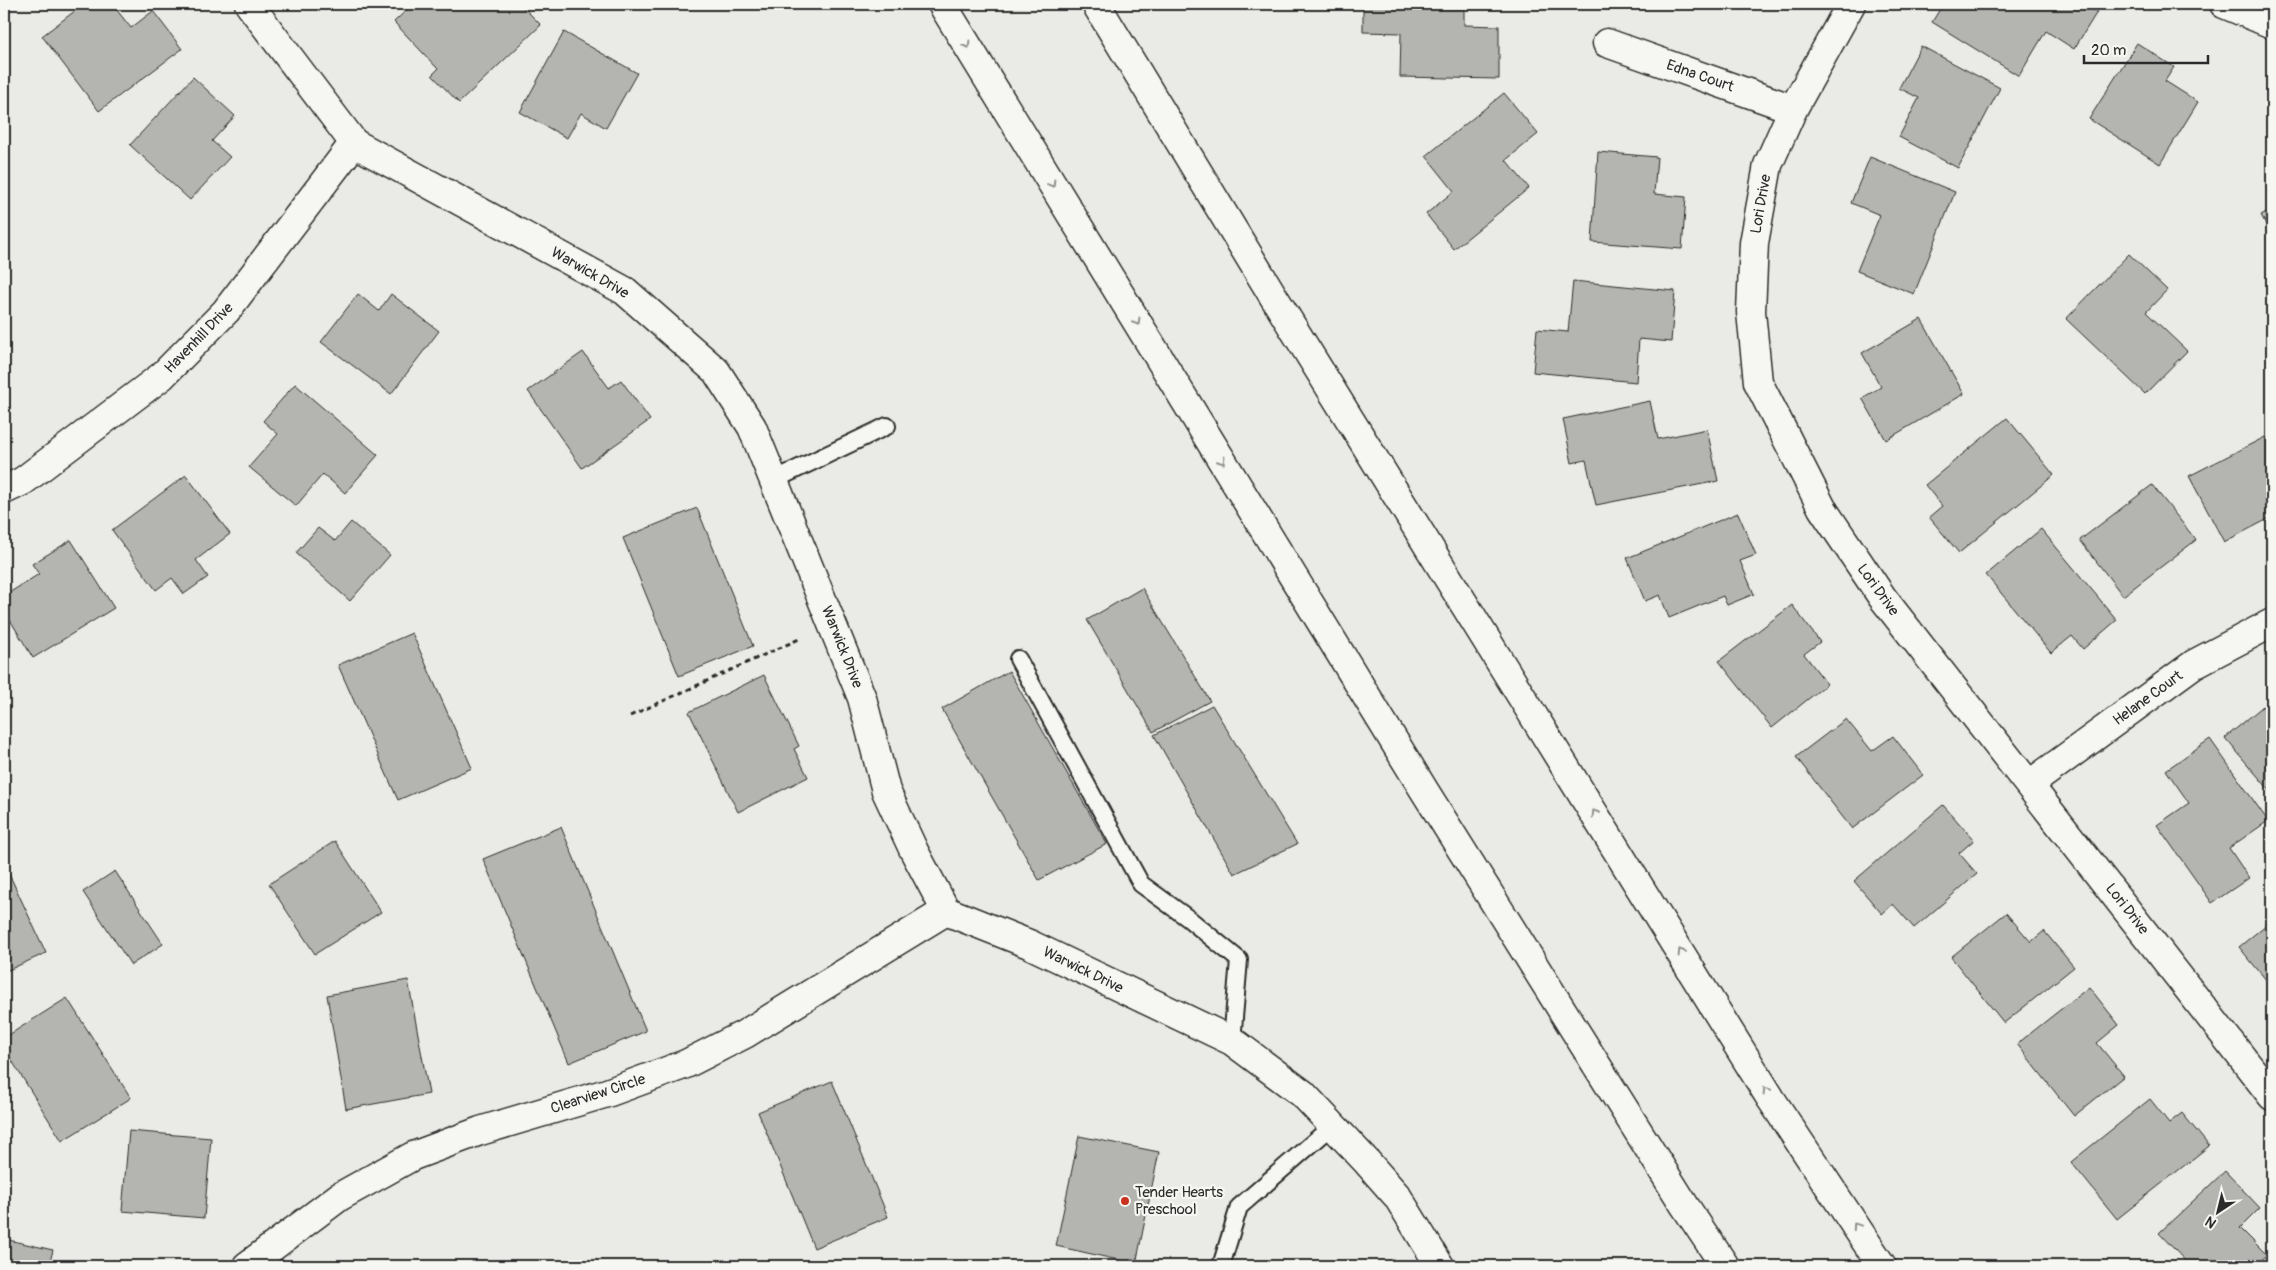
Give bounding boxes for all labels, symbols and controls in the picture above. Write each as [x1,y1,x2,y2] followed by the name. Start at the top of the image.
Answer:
[2084,32,2207,64] scale bar
[961,40,971,49] one-way arrow
[2091,41,2126,60] text: 20 m
[1664,56,1737,97] street label: Edna Court
[1746,172,1776,235] street label: Lori Drive
[1046,178,1056,187] one-way arrow
[548,243,633,303] street label: Warwick Drive
[161,298,238,377] street label: Havenhill Drive
[1131,317,1141,326] one-way arrow
[1216,455,1226,464] one-way arrow
[1853,560,1904,620] street label: Lori Drive
[817,603,867,691] street label: Warwick Drive
[2109,666,2187,730] street label: Helane Court
[1592,810,1602,819] one-way arrow
[2101,880,2153,939] street label: Lori Drive
[1040,942,1127,998] street label: Warwick Drive
[1677,948,1687,957] one-way arrow
[548,1070,648,1118] street label: Clearview Circle
[1763,1086,1772,1096] one-way arrow
[1135,1183,1223,1219] place label: Tender Hearts Preschool
[2194,1188,2244,1238] north arrow
[1119,1195,1131,1207] marker: Tender Hearts Preschool
[2202,1213,2220,1232] text: N
[1852,1222,1862,1231] one-way arrow

